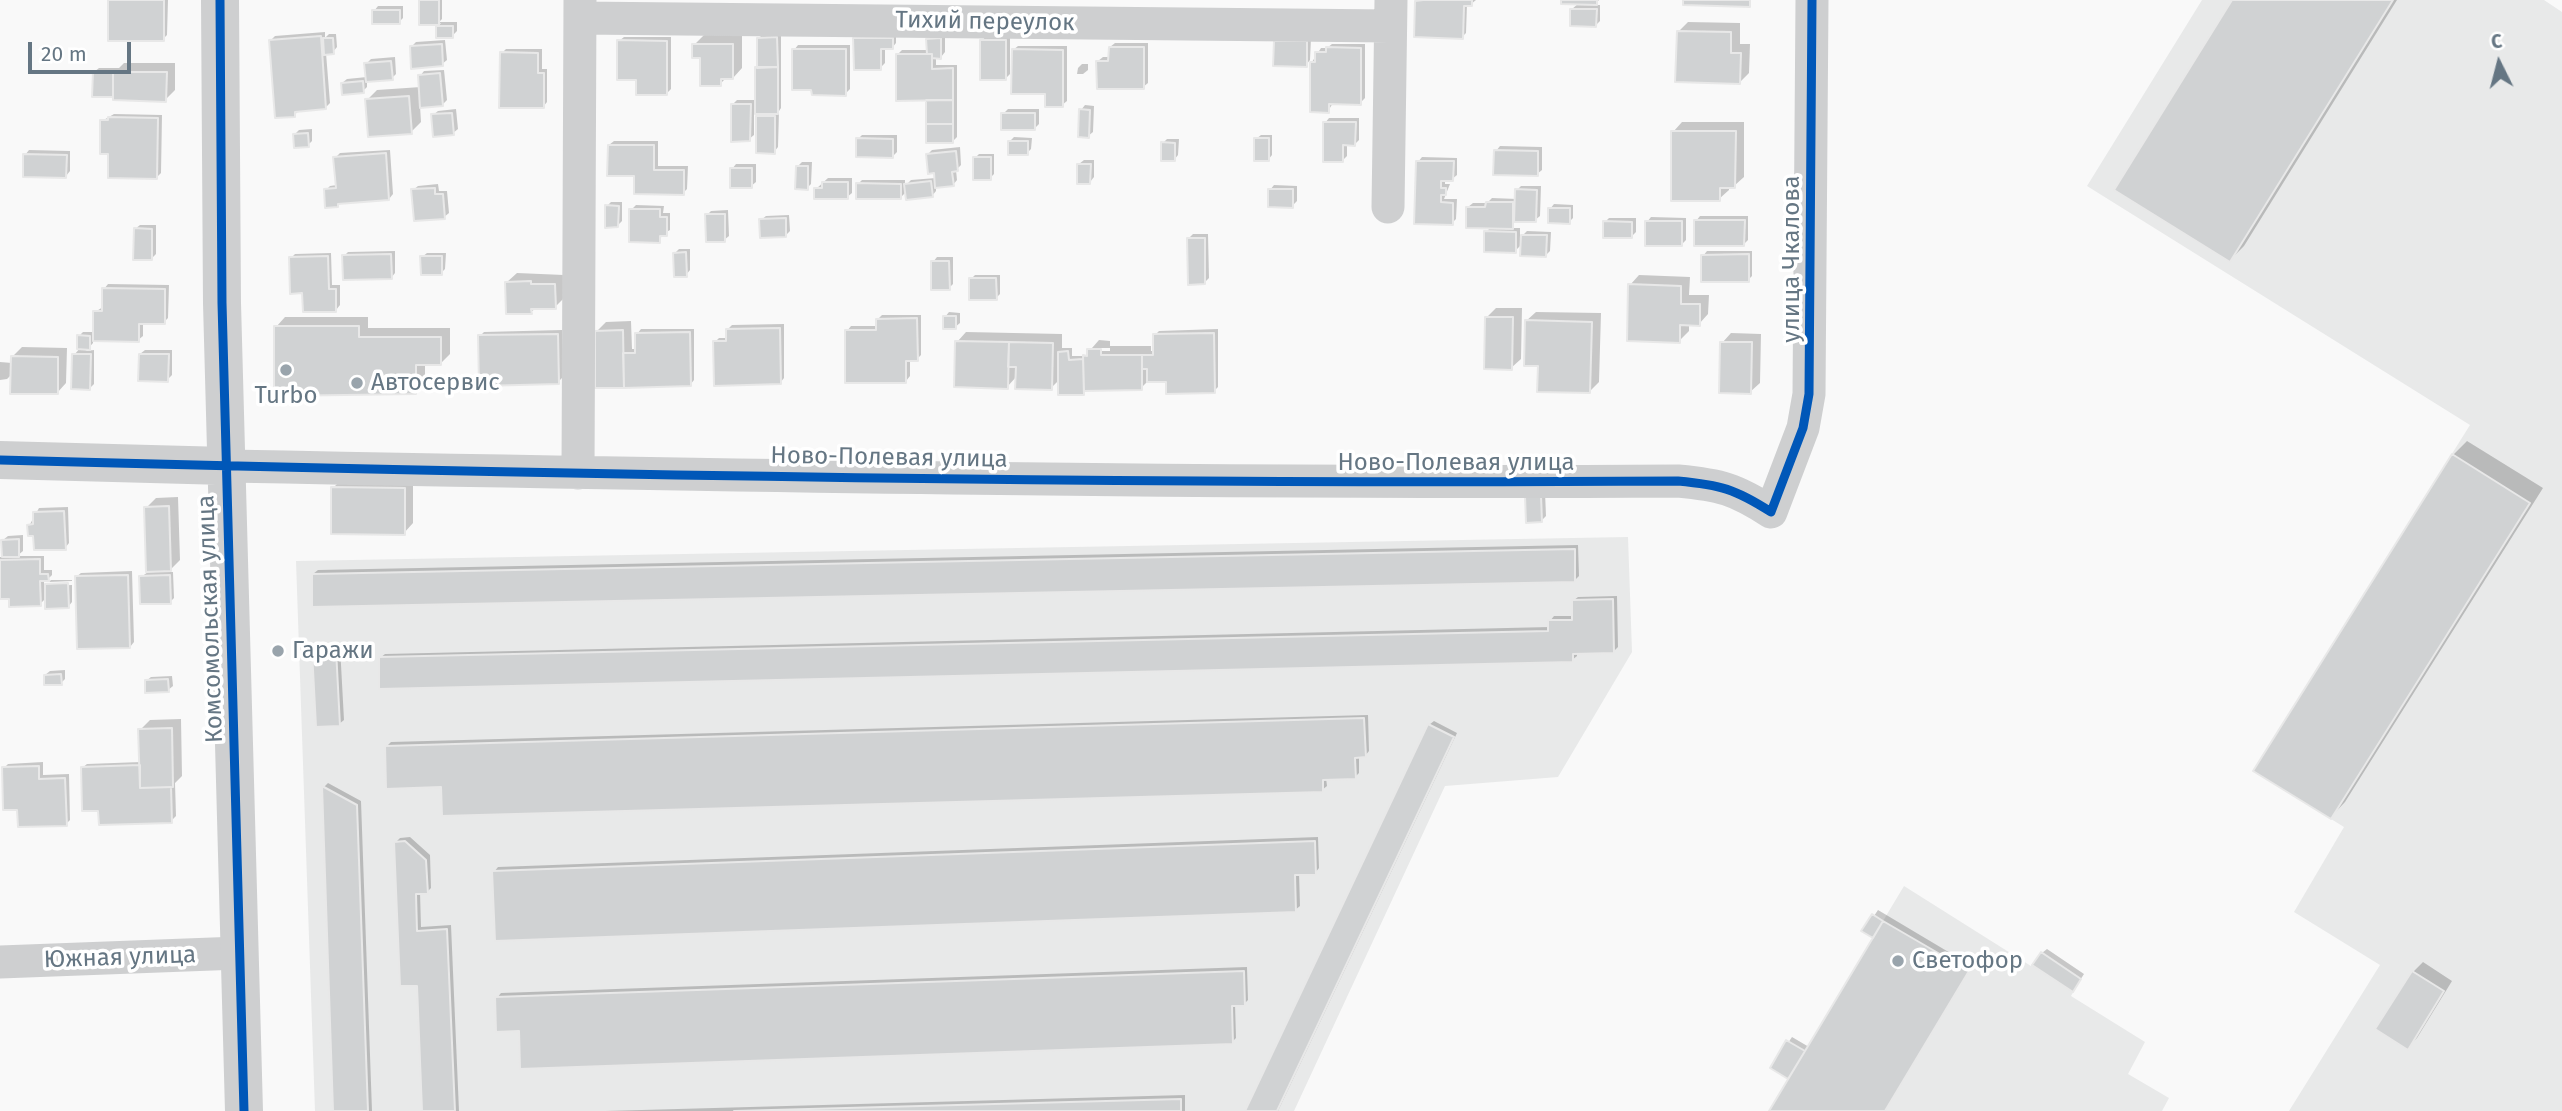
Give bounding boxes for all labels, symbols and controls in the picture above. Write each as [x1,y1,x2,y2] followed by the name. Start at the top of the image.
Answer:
[895,6,1075,38] street label: Тихий переулок
[32,28,135,72] scale bar
[2464,28,2534,98] north arrow
[2490,30,2503,54] text: С
[41,41,87,67] text: 20 m
[1778,175,1806,343] street label: улица Чкалова
[278,362,294,378] marker: Turbo
[371,369,500,397] place label: Автосервис
[349,375,365,391] marker: Автосервис
[255,382,317,410] place label: Turbo
[770,442,1008,474] street label: Ново-Полевая улица
[1337,449,1575,477] street label: Ново-Полевая улица
[192,495,230,743] street label: Комсомольская улица
[292,637,374,665] place label: Гаражи
[270,643,286,659] marker: Гаражи
[43,941,197,975] street label: Южная улица
[1912,947,2023,975] place label: Светофор
[1890,953,1906,969] marker: Светофор

